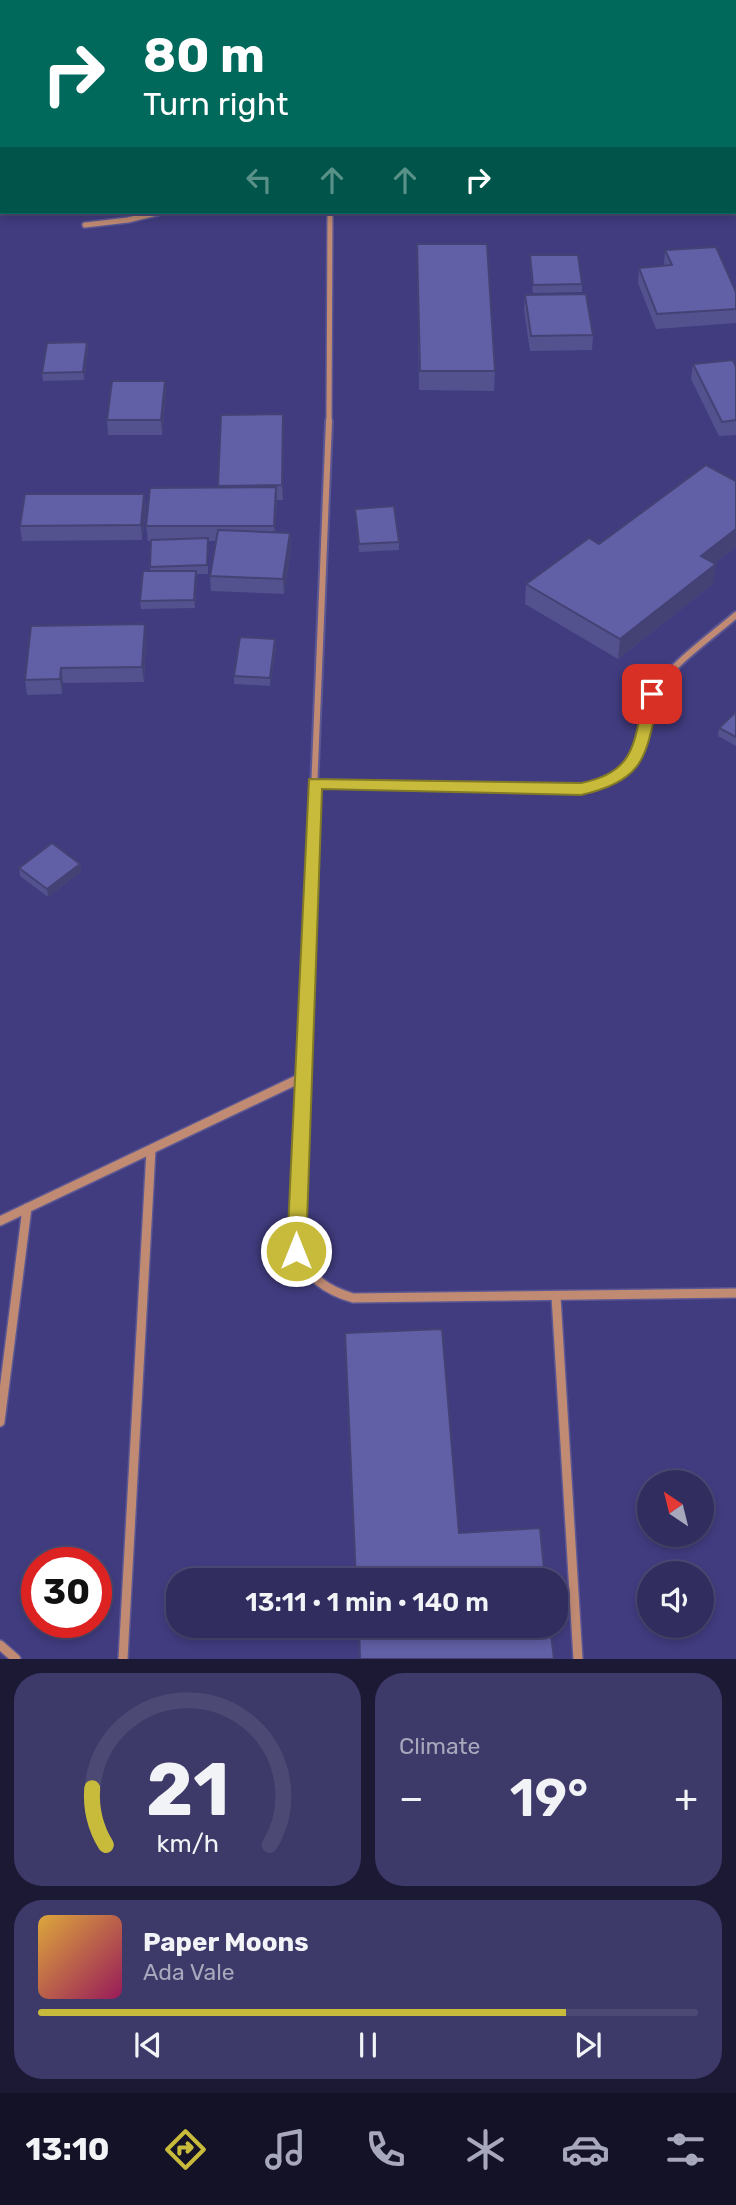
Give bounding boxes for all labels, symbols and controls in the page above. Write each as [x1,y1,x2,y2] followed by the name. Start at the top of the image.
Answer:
[143,26,265,84] text: 80 m
[28,28,119,119] icon: right
[143,85,288,123] text: Turn right
[240,161,278,199] icon: left
[313,161,351,199] icon: ahead
[386,161,424,199] icon: ahead
[459,161,497,199] icon: right
[622,664,682,724] pin
[633,675,671,713] icon: arrive
[259,1214,333,1288] position arrow
[637,1470,714,1547] north arrow
[637,1470,714,1638] map controls
[21,1547,112,1638] speed limit sign: 30
[637,1561,714,1638] button: sound
[245,1587,489,1618] text: 13:11 · 1 min · 140 m
[399,1732,480,1760] text: Climate
[146,1748,229,1834] text: 21
[510,1767,588,1829] text: 19°
[399,1775,424,1821] text: −
[674,1775,698,1821] text: +
[156,1829,219,1858] text: km/h
[143,1927,309,1958] text: Paper Moons
[143,1958,235,1986] text: Ada Vale
[129,2026,167,2064] icon: previous
[349,2026,387,2064] icon: pause
[569,2026,607,2064] icon: next
[161,2125,210,2174] icon: directions
[261,2125,310,2174] icon: music
[361,2125,410,2174] icon: phone
[461,2125,510,2174] icon: climate
[561,2125,610,2174] icon: car
[661,2125,710,2174] icon: filters
[26,2130,110,2168] text: 13:10

